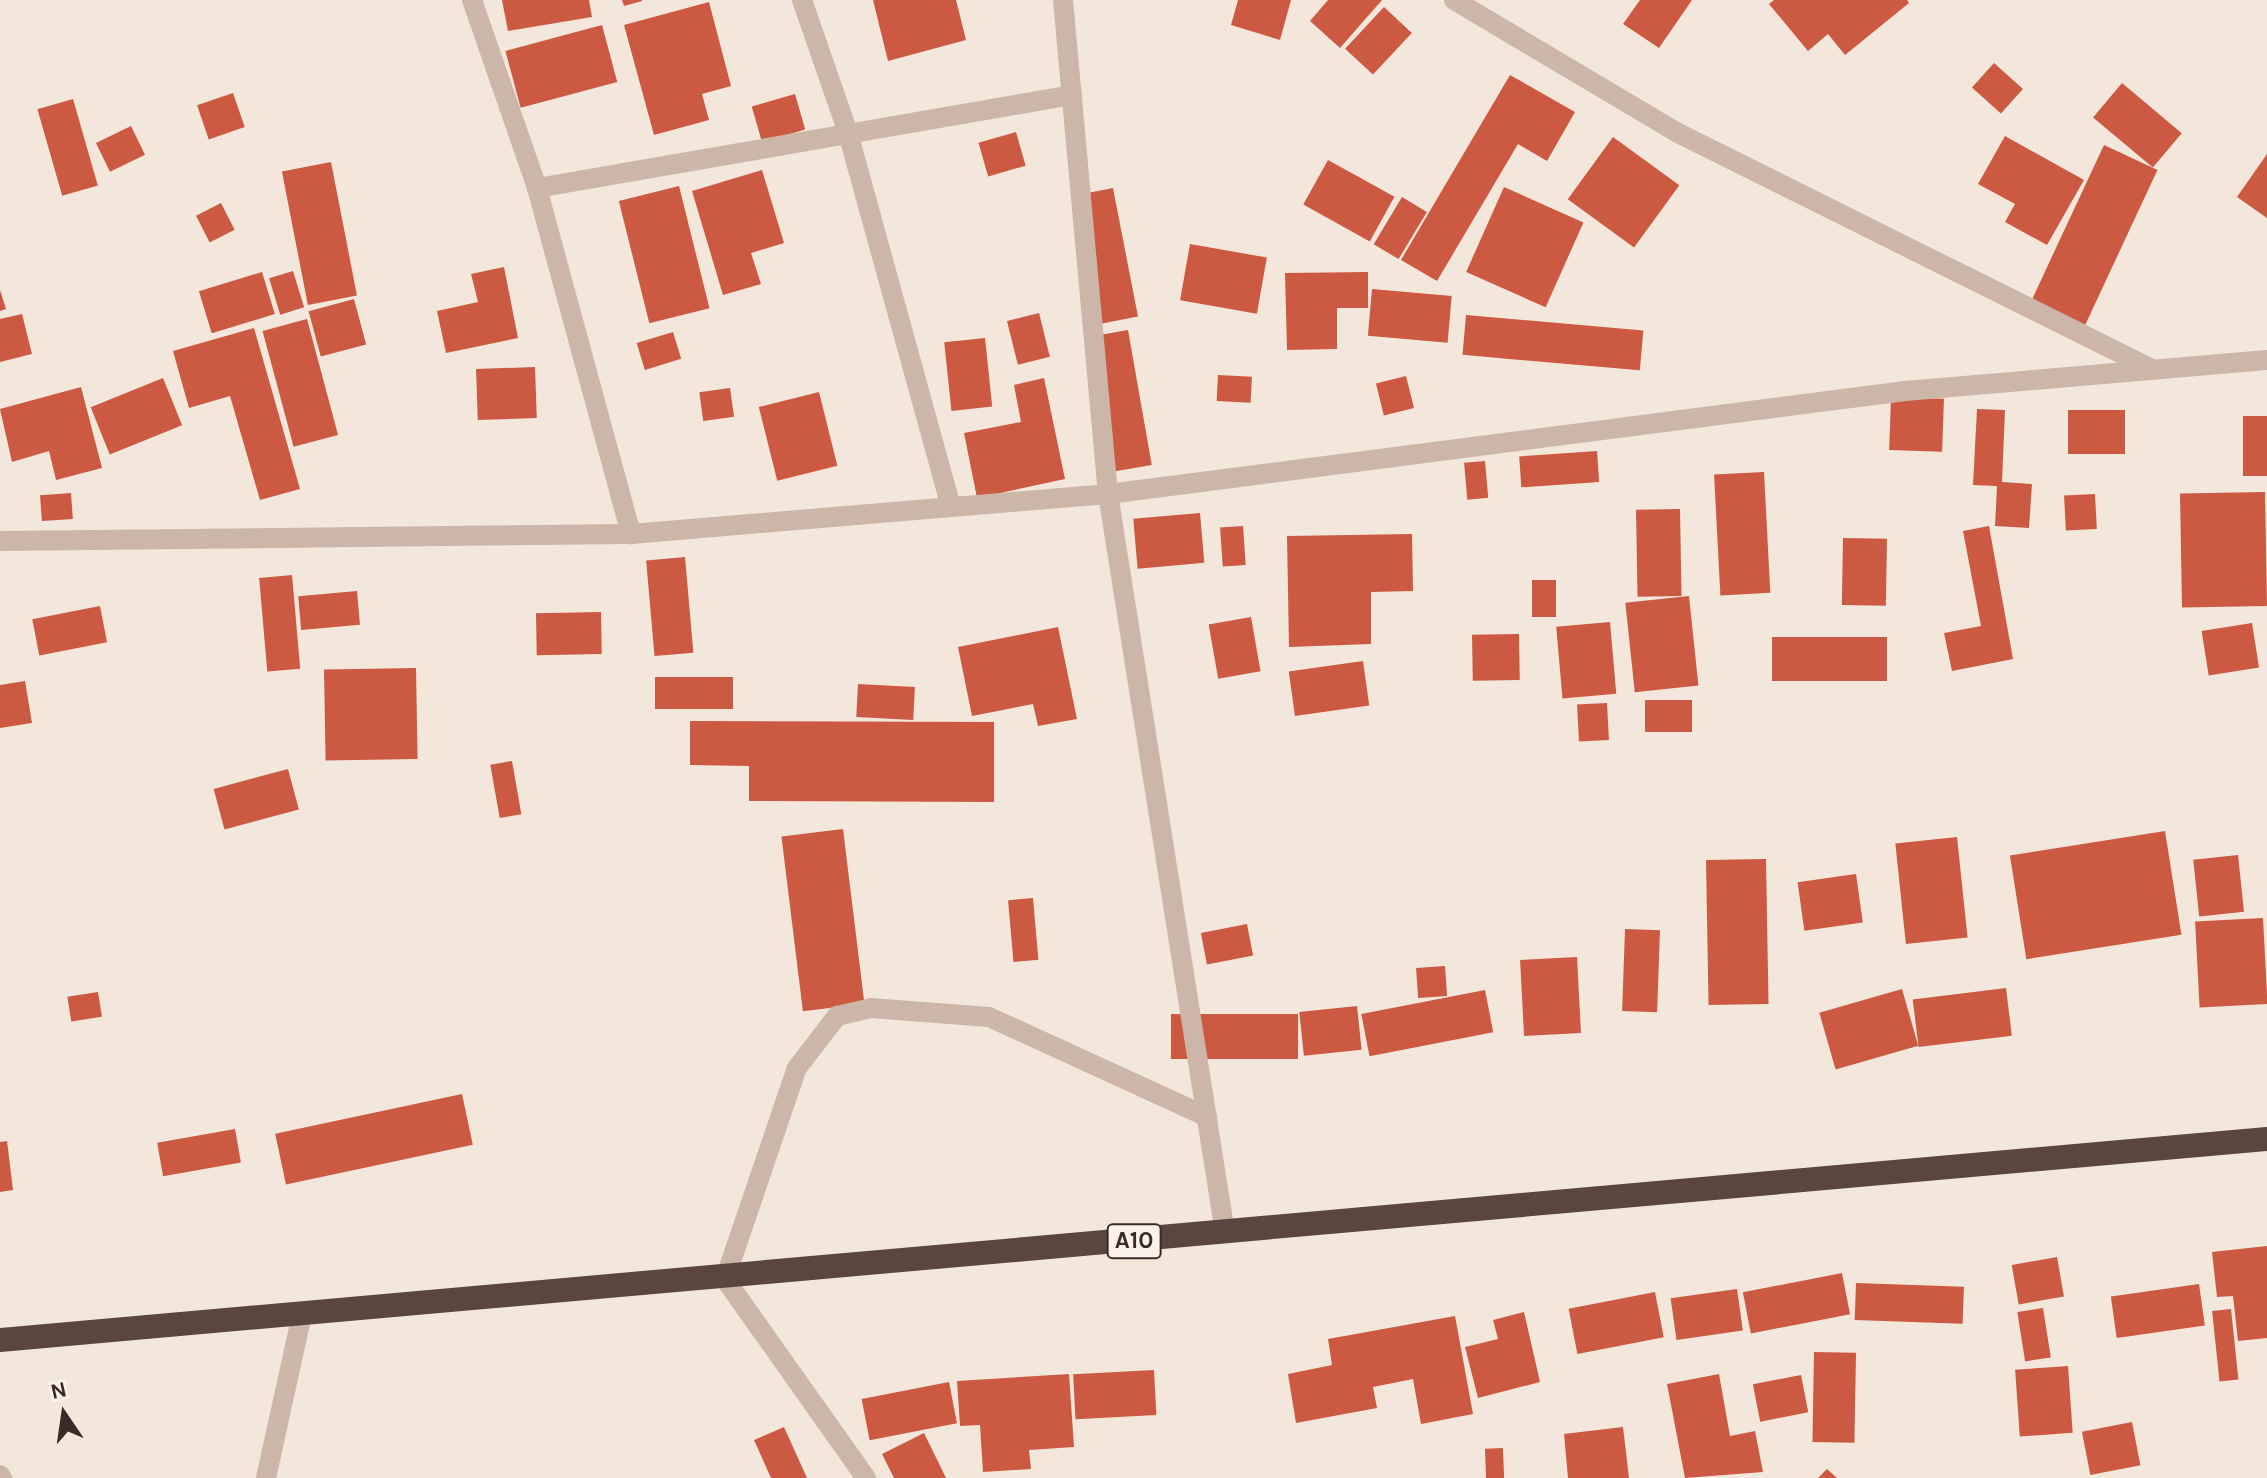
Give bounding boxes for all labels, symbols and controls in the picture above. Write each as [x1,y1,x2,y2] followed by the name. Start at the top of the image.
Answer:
[1106,1221,1162,1261] road number: A10
[24,1374,104,1454] north arrow
[48,1376,69,1405] text: N

